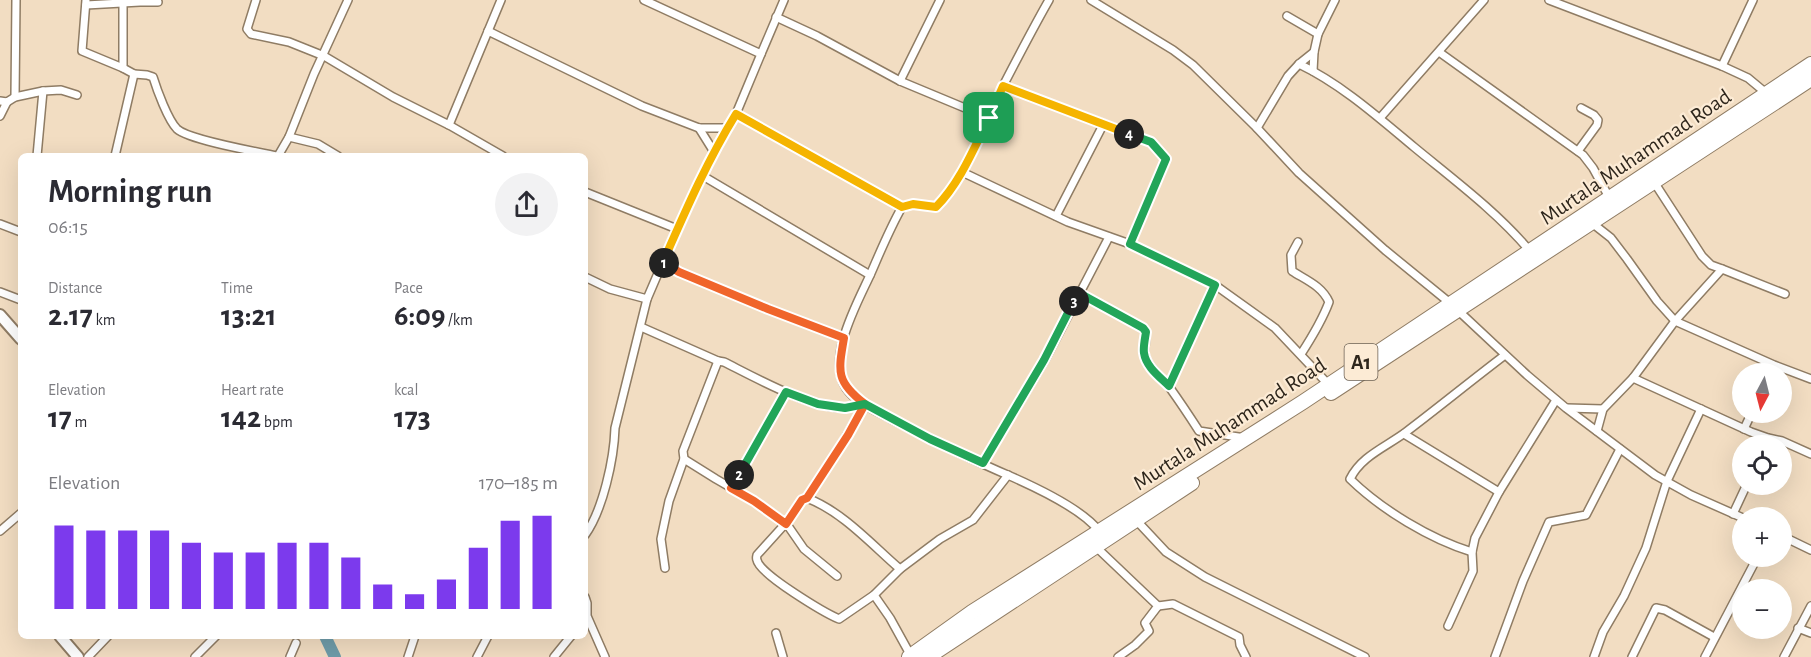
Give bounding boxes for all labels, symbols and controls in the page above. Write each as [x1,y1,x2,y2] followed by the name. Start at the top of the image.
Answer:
[1536,85,1735,229] street label: Murtala Muhammad Road
[963,92,1014,143] pin
[972,101,1005,134] icon: arrive
[1114,119,1144,149] pin: 4
[1125,126,1133,142] text: 4
[495,173,558,236] button: share
[48,176,212,209] text: Morning run
[48,217,88,237] text: 06:15
[649,248,679,278] pin: 1
[661,255,667,271] text: 1
[48,280,102,296] text: Distance
[221,280,253,296] text: Time
[394,280,423,296] text: Pace
[1059,286,1089,316] pin: 3
[1071,293,1077,309] text: 3
[48,301,93,331] text: 2.17
[221,301,277,331] text: 13:21
[394,301,445,331] text: 6:09
[93,312,116,328] text: km
[445,312,473,328] text: /km
[1344,344,1378,380] road number: A1
[1129,353,1330,494] street label: Murtala Muhammad Road
[1732,363,1792,423] north arrow
[1732,363,1792,639] map controls
[48,382,106,398] text: Elevation
[221,382,284,398] text: Heart rate
[394,382,418,398] text: kcal
[48,403,72,433] text: 17
[221,403,261,433] text: 142
[394,403,431,433] text: 173
[72,414,87,430] text: m
[261,414,293,430] text: bpm
[1732,435,1792,495] button: locate
[724,460,754,490] pin: 2
[735,467,743,483] text: 2
[48,473,120,493] text: Elevation
[479,473,558,493] text: 170–185 m
[1732,507,1792,567] button: +
[1732,579,1792,639] button: −

